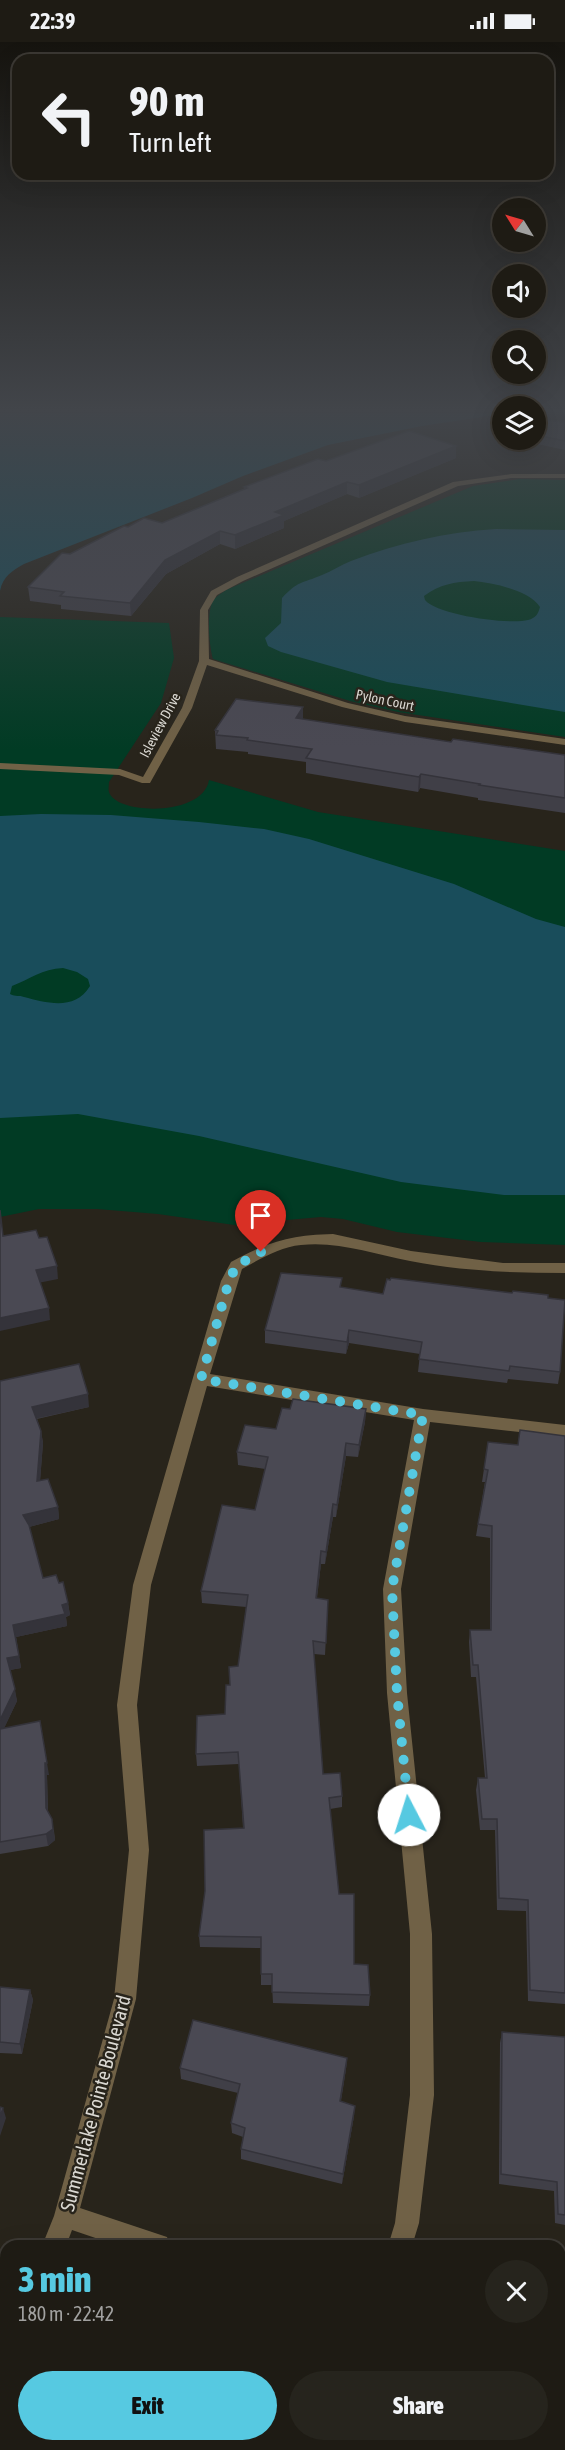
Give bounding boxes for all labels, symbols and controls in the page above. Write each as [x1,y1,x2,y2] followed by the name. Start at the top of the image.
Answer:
[30,8,75,34] text: 22:39
[129,77,204,125] text: 90 m
[30,78,108,156] icon: left
[129,127,212,158] text: Turn left
[492,198,546,252] north arrow
[492,198,546,450] map controls
[492,264,546,318] button: sound
[492,330,546,384] button: search
[492,396,546,450] button: layers
[354,686,416,714] street label: Pylon Court
[136,690,184,760] street label: Isleview Drive
[235,1190,286,1252] pin
[244,1199,277,1232] icon: arrive
[377,1783,441,1847] position arrow
[55,1993,135,2213] street label: Summerlake Pointe Boulevard
[18,2258,92,2300] text: 3 min
[485,2260,548,2323] button: close
[18,2302,114,2325] text: 180 m · 22:42
[18,2371,277,2440] button: Exit
[289,2371,548,2440] button: Share

